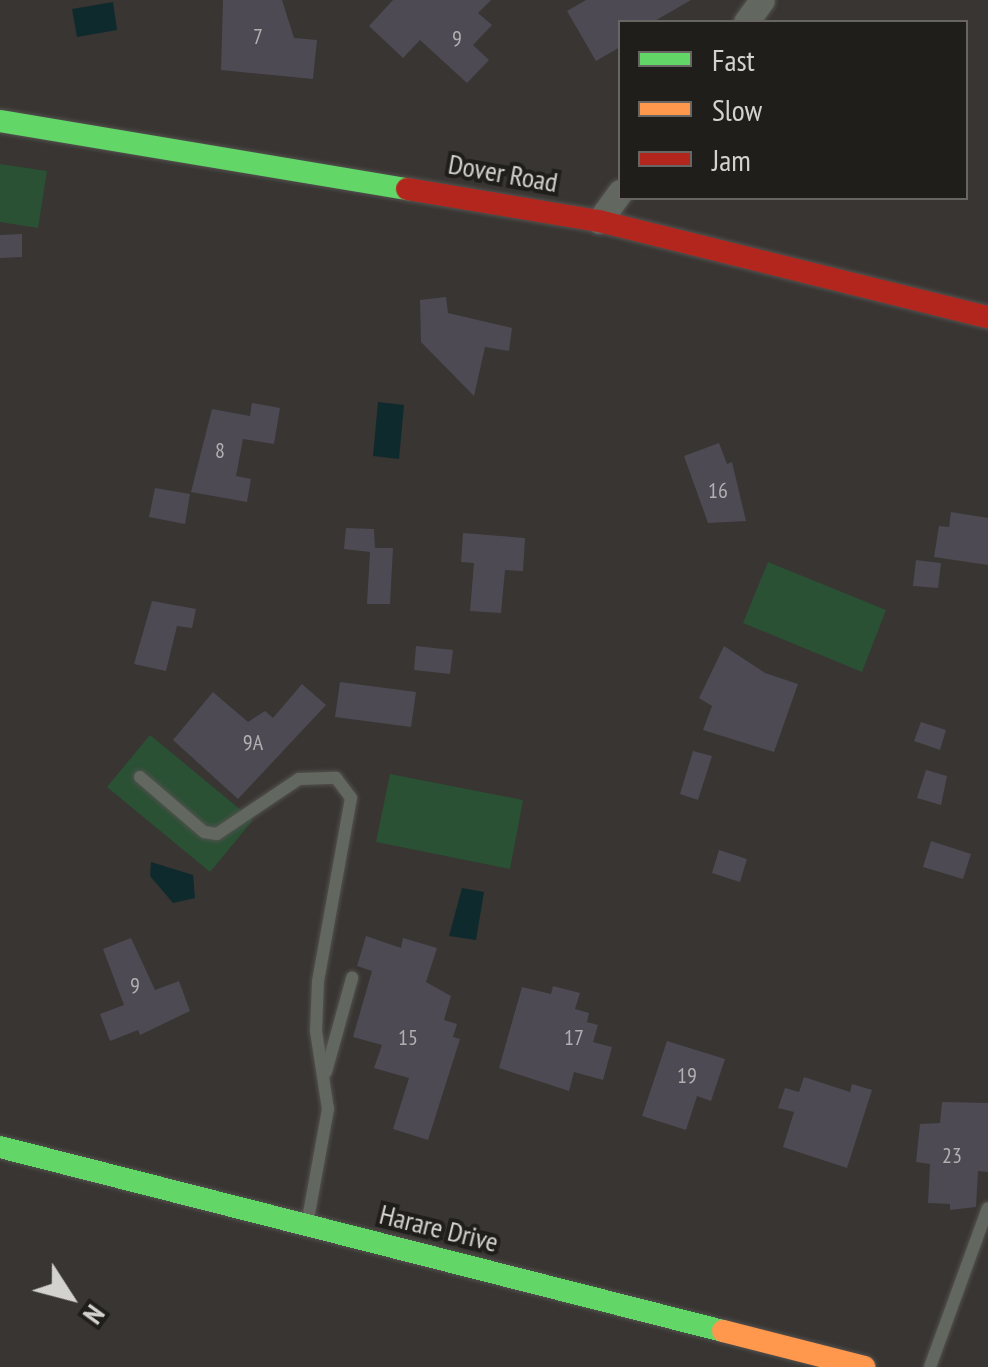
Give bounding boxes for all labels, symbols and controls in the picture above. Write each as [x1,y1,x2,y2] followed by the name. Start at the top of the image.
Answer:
[618,20,968,200] legend
[253,24,263,50] house number: 7
[452,26,462,52] house number: 9
[712,40,755,79] text: Fast
[712,90,762,129] text: Slow
[712,140,751,179] text: Jam
[446,147,560,199] street label: Dover Road
[215,438,225,464] house number: 8
[708,478,728,504] house number: 16
[243,730,263,756] house number: 9A
[130,973,140,999] house number: 9
[398,1025,418,1051] house number: 15
[564,1025,584,1051] house number: 17
[677,1063,697,1089] house number: 19
[942,1143,962,1169] house number: 23
[376,1197,502,1259] street label: Harare Drive
[20,1247,120,1347] north arrow
[75,1298,114,1332] text: N

